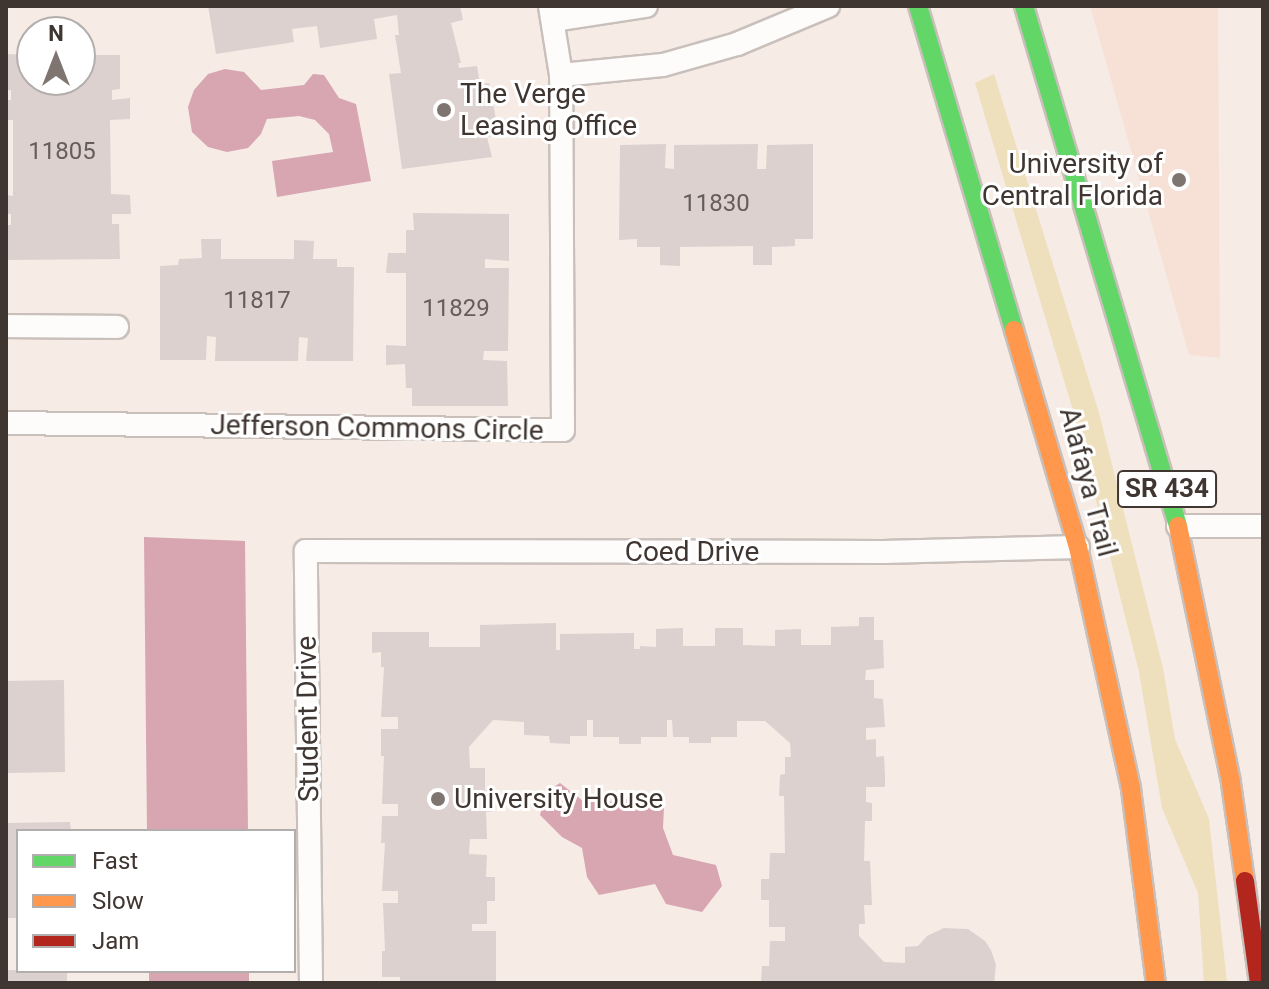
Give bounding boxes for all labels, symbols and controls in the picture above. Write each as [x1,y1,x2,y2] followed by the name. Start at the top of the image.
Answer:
[16,16,96,96] north arrow
[48,21,64,46] text: N
[460,77,637,143] place label: The Verge Leasing Office
[435,101,453,119] marker: The Verge Leasing Office
[28,138,96,166] house number: 11805
[982,147,1163,213] place label: University of Central Florida
[1170,171,1188,189] marker: University of Central Florida
[682,190,750,218] house number: 11830
[223,287,291,315] house number: 11817
[422,295,490,323] house number: 11829
[1052,403,1124,561] street label: Alafaya Trail
[210,408,544,448] street label: Jefferson Commons Circle
[1117,467,1217,511] road number: SR 434
[625,535,759,569] street label: Coed Drive
[290,636,326,802] street label: Student Drive
[454,782,663,816] place label: University House
[429,790,447,808] marker: University House
[16,829,296,973] legend
[92,847,138,875] text: Fast
[92,887,144,915] text: Slow
[92,927,139,955] text: Jam

